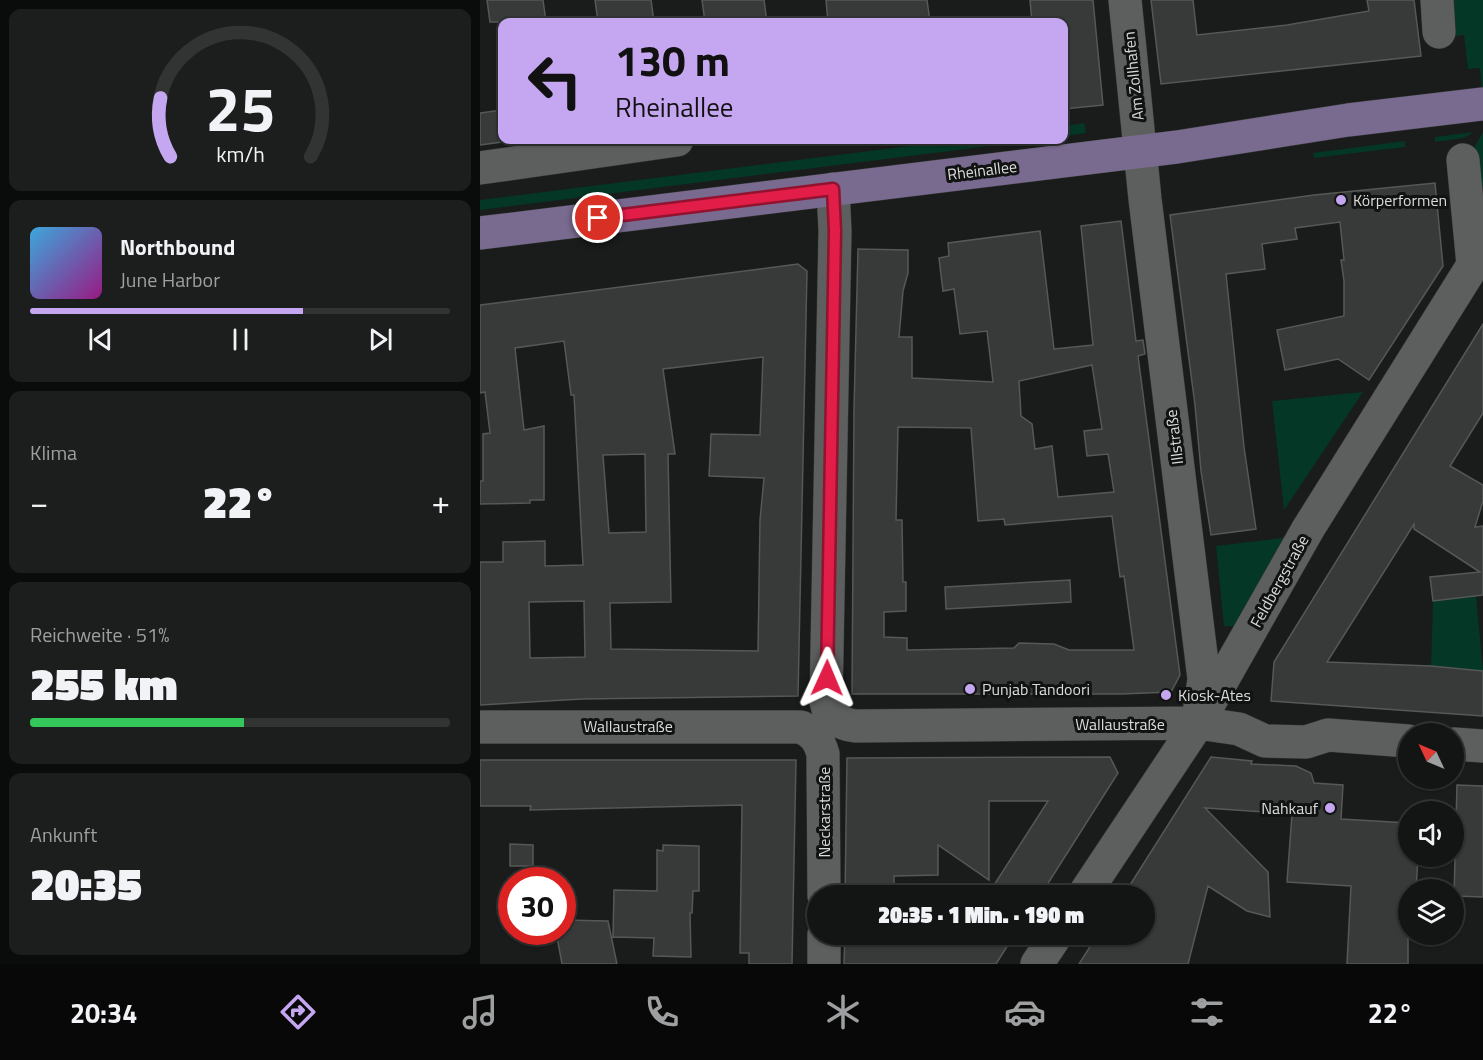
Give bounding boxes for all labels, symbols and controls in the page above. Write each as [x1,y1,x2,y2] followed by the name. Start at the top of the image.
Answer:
[615,28,730,92] text: 130 m
[1116,30,1150,122] street label: Am Zollhafen
[516,42,594,120] icon: left
[205,60,275,155] text: 25
[615,86,733,127] text: Rheinallee
[216,138,264,170] text: km/h
[946,154,1018,186] street label: Rheinallee
[1353,188,1447,212] place label: Körperformen
[572,192,623,243] pin
[1334,193,1348,207] marker: Körperformen
[581,201,614,234] icon: arrive
[120,230,235,264] text: Northbound
[120,264,220,295] text: June Harbor
[84,323,117,356] icon: previous
[224,323,257,356] icon: pause
[364,323,397,356] icon: next
[1159,408,1189,466] street label: Illstraße
[30,437,77,468] text: Klima
[203,467,277,535] text: 22°
[30,477,48,527] text: −
[432,477,450,527] text: +
[1244,530,1314,632] street label: Feldbergstraße
[30,619,169,650] text: Reichweite · 51%
[795,646,859,710] position arrow
[30,649,178,717] text: 255 km
[982,677,1090,701] place label: Punjab Tandoori
[963,682,977,696] marker: Punjab Tandoori
[1178,683,1251,707] place label: Kiosk-Ates
[1159,688,1173,702] marker: Kiosk-Ates
[1075,712,1165,736] street label: Wallaustraße
[583,714,673,738] street label: Wallaustraße
[1398,723,1464,789] north arrow
[1398,723,1464,945] map controls
[812,767,836,857] street label: Neckarstraße
[1261,796,1319,820] place label: Nahkauf
[1323,801,1337,815] marker: Nahkauf
[1398,801,1464,867] button: sound
[30,819,97,850] text: Ankunft
[30,849,142,917] text: 20:35
[498,867,576,945] speed limit sign: 30
[1398,879,1464,945] button: layers
[878,898,1084,932] text: 20:35 · 1 Min. · 190 m
[277,991,319,1033] icon: directions
[459,991,501,1033] icon: music
[641,991,683,1033] icon: phone
[822,991,864,1033] icon: climate
[1004,991,1046,1033] icon: car
[1186,991,1228,1033] icon: filters
[70,992,137,1033] text: 20:34
[1368,992,1413,1033] text: 22°

